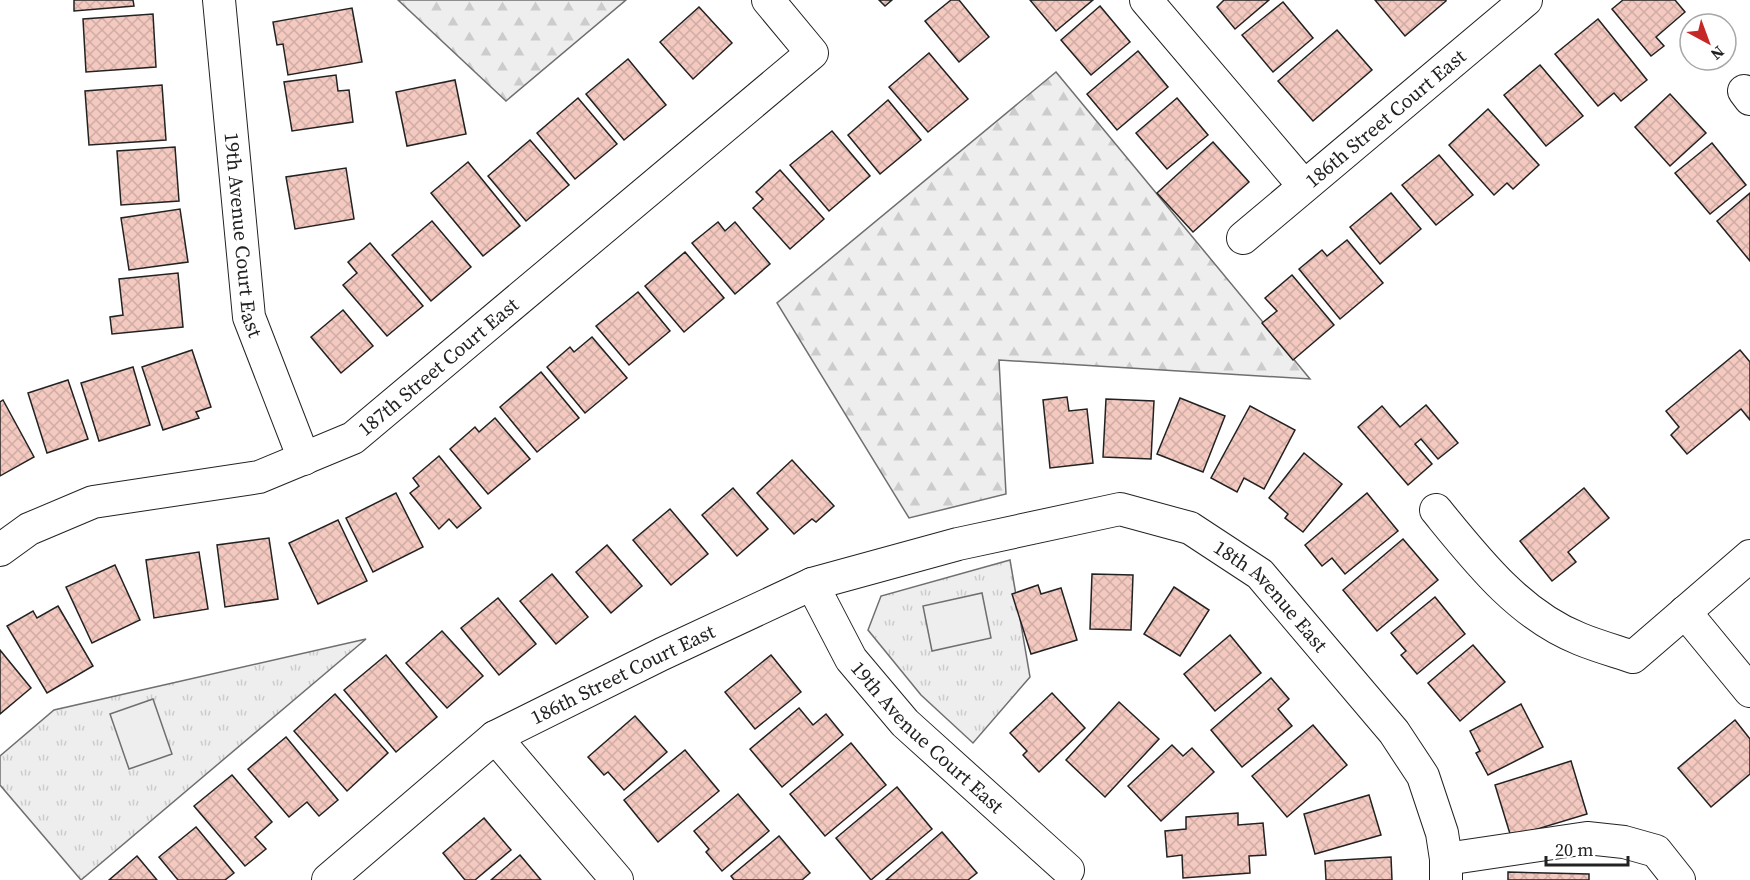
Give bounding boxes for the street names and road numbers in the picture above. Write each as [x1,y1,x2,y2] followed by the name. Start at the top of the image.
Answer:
[1299,42,1472,194] street label: 186th Street Court East
[218,131,270,342] street label: 19th Avenue Court East
[352,291,525,442] street label: 187th Street Court East
[1208,533,1335,658] street label: 18th Avenue East
[526,617,720,731] street label: 186th Street Court East
[844,655,1010,820] street label: 19th Avenue Court East

